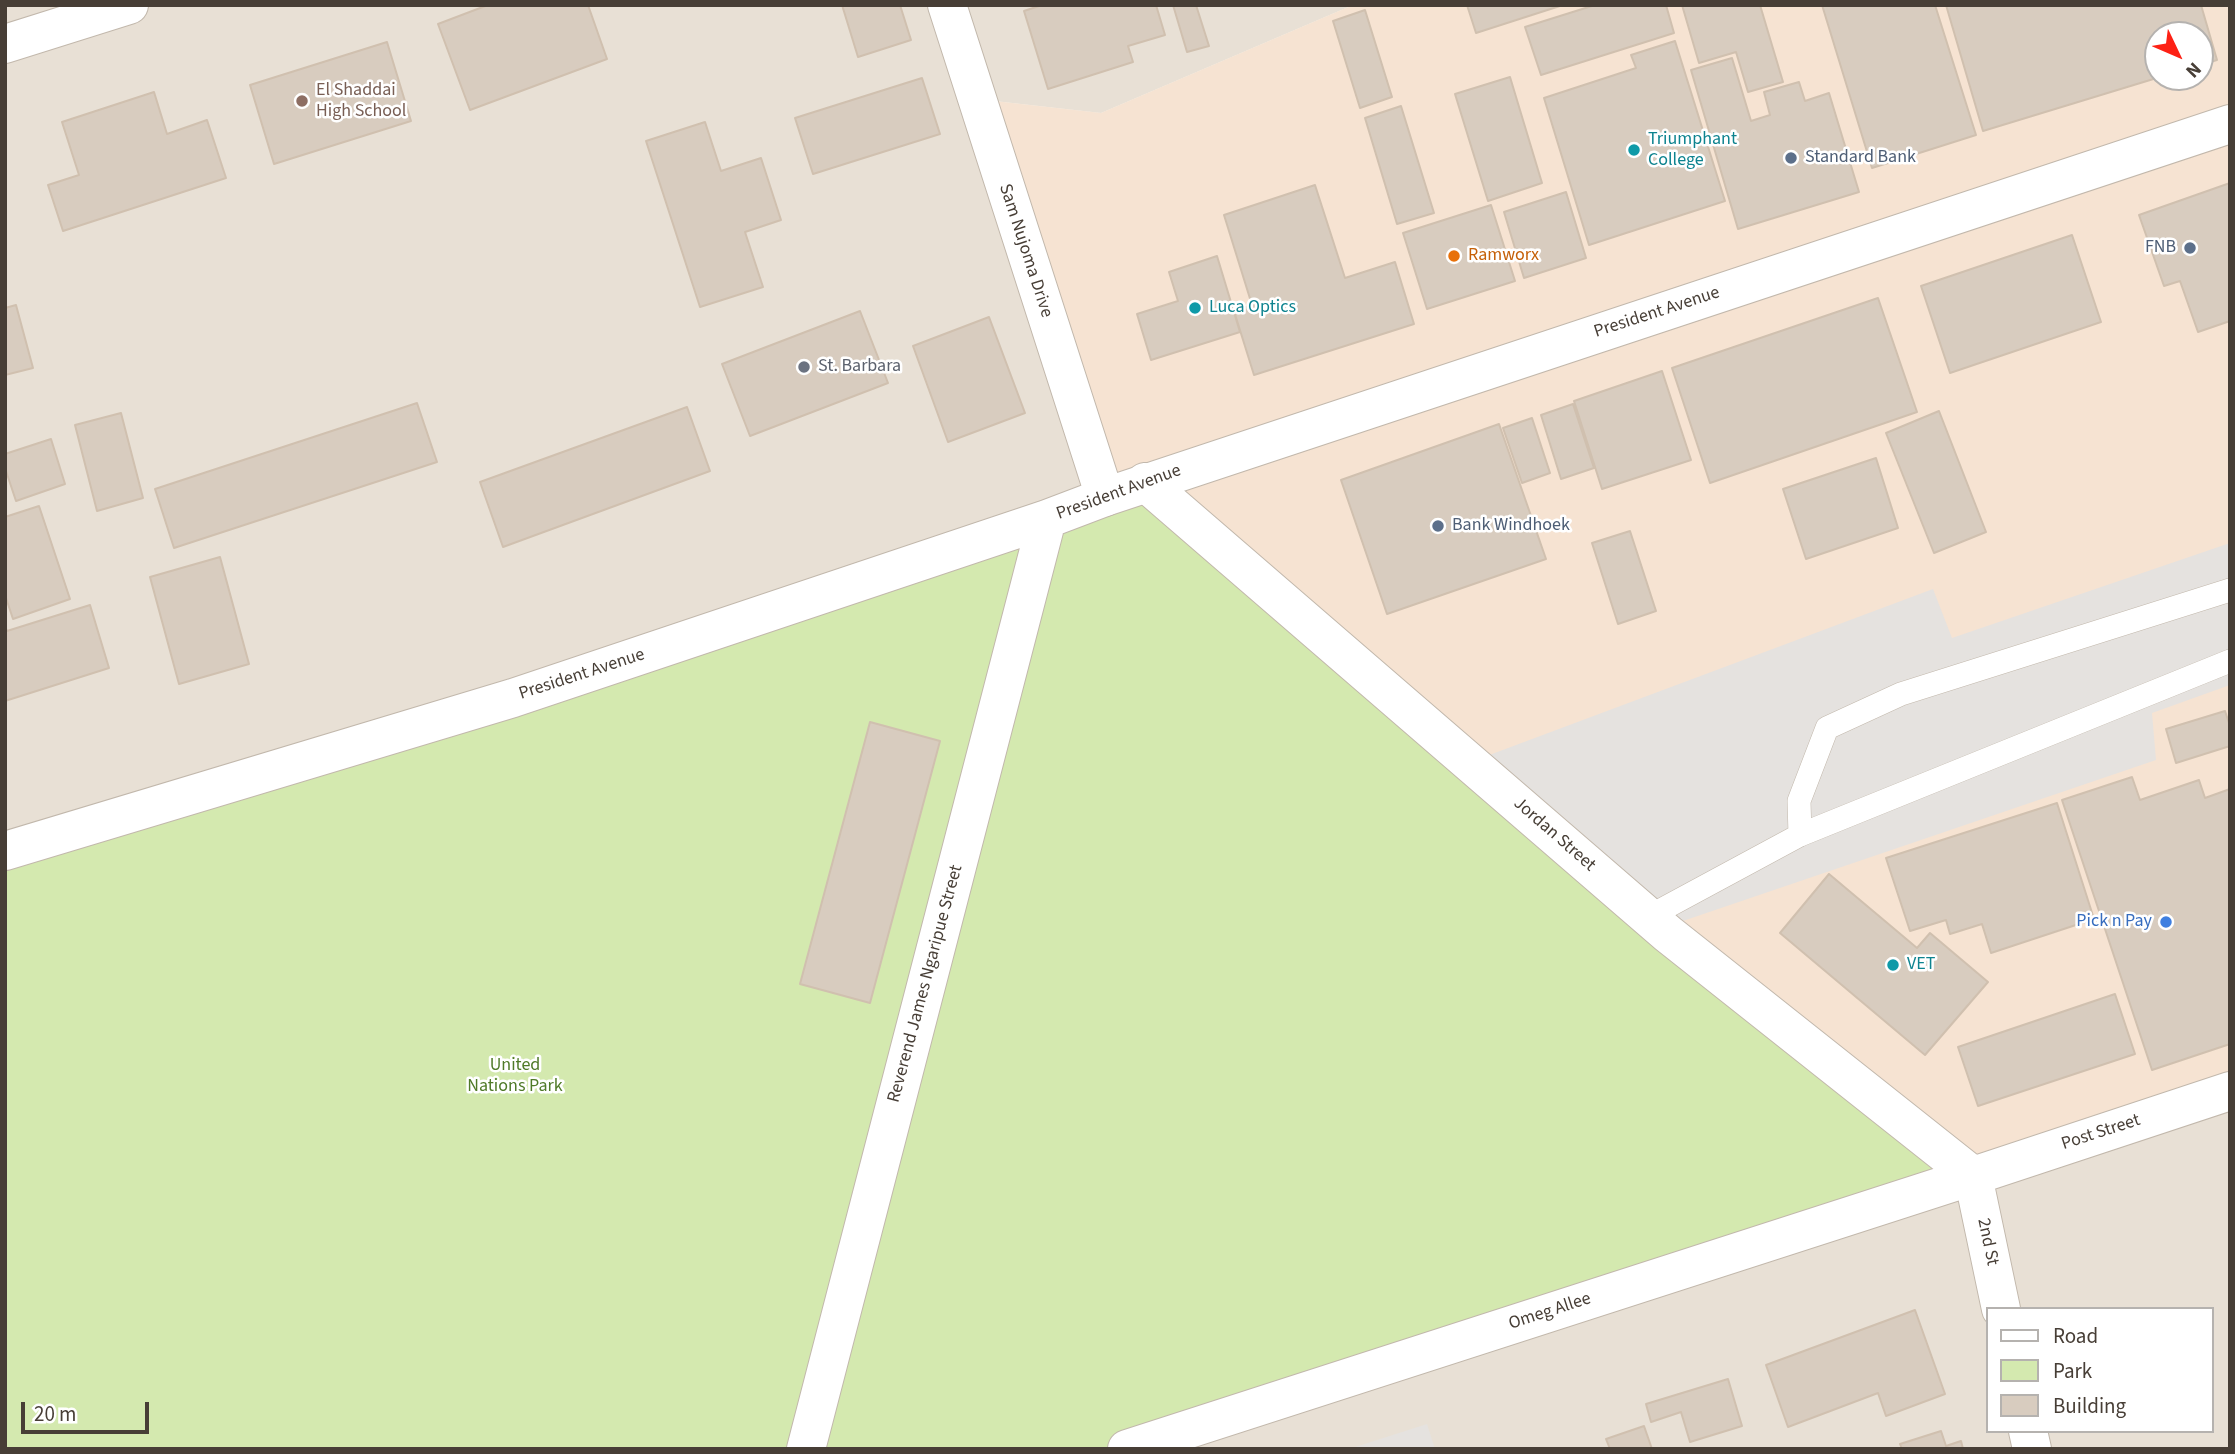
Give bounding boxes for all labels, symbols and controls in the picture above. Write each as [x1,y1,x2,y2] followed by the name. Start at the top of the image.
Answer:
[2144,21,2214,91] north arrow
[2179,56,2207,83] text: N
[316,80,406,122] place label: El Shaddai High School
[294,93,310,109] marker: El Shaddai High School
[1648,129,1737,172] place label: Triumphant College
[1626,142,1642,158] marker: Triumphant College
[1805,147,1916,169] place label: Standard Bank
[1783,150,1799,166] marker: Standard Bank
[993,181,1057,321] street label: Sam Nujoma Drive
[2145,237,2176,259] place label: FNB
[2182,240,2198,256] marker: FNB
[1468,245,1539,267] place label: Ramworx
[1446,248,1462,264] marker: Ramworx
[1591,282,1723,344] street label: President Avenue
[1209,297,1296,319] place label: Luca Optics
[1187,300,1203,316] marker: Luca Optics
[818,356,901,378] place label: St. Barbara
[796,359,812,375] marker: St. Barbara
[1054,460,1184,526] street label: President Avenue
[1452,515,1570,537] place label: Bank Windhoek
[1430,518,1446,534] marker: Bank Windhoek
[516,644,648,706] street label: President Avenue
[1508,793,1600,877] street label: Jordan Street
[884,863,968,1105] street label: Reverend James Ngaripue Street
[2076,911,2152,933] place label: Pick n Pay
[2158,914,2174,930] marker: Pick n Pay
[1907,954,1935,976] place label: VET
[1885,957,1901,973] marker: VET
[467,1055,563,1098] park label: United Nations Park
[2059,1110,2143,1156] street label: Post Street
[1971,1216,2003,1268] street label: 2nd St
[1506,1289,1594,1335] street label: Omeg Allee
[1986,1307,2214,1433] legend
[2053,1321,2098,1351] text: Road
[2053,1356,2092,1386] text: Park
[24,1388,152,1432] scale bar
[2053,1391,2126,1421] text: Building
[34,1399,76,1429] text: 20 m

